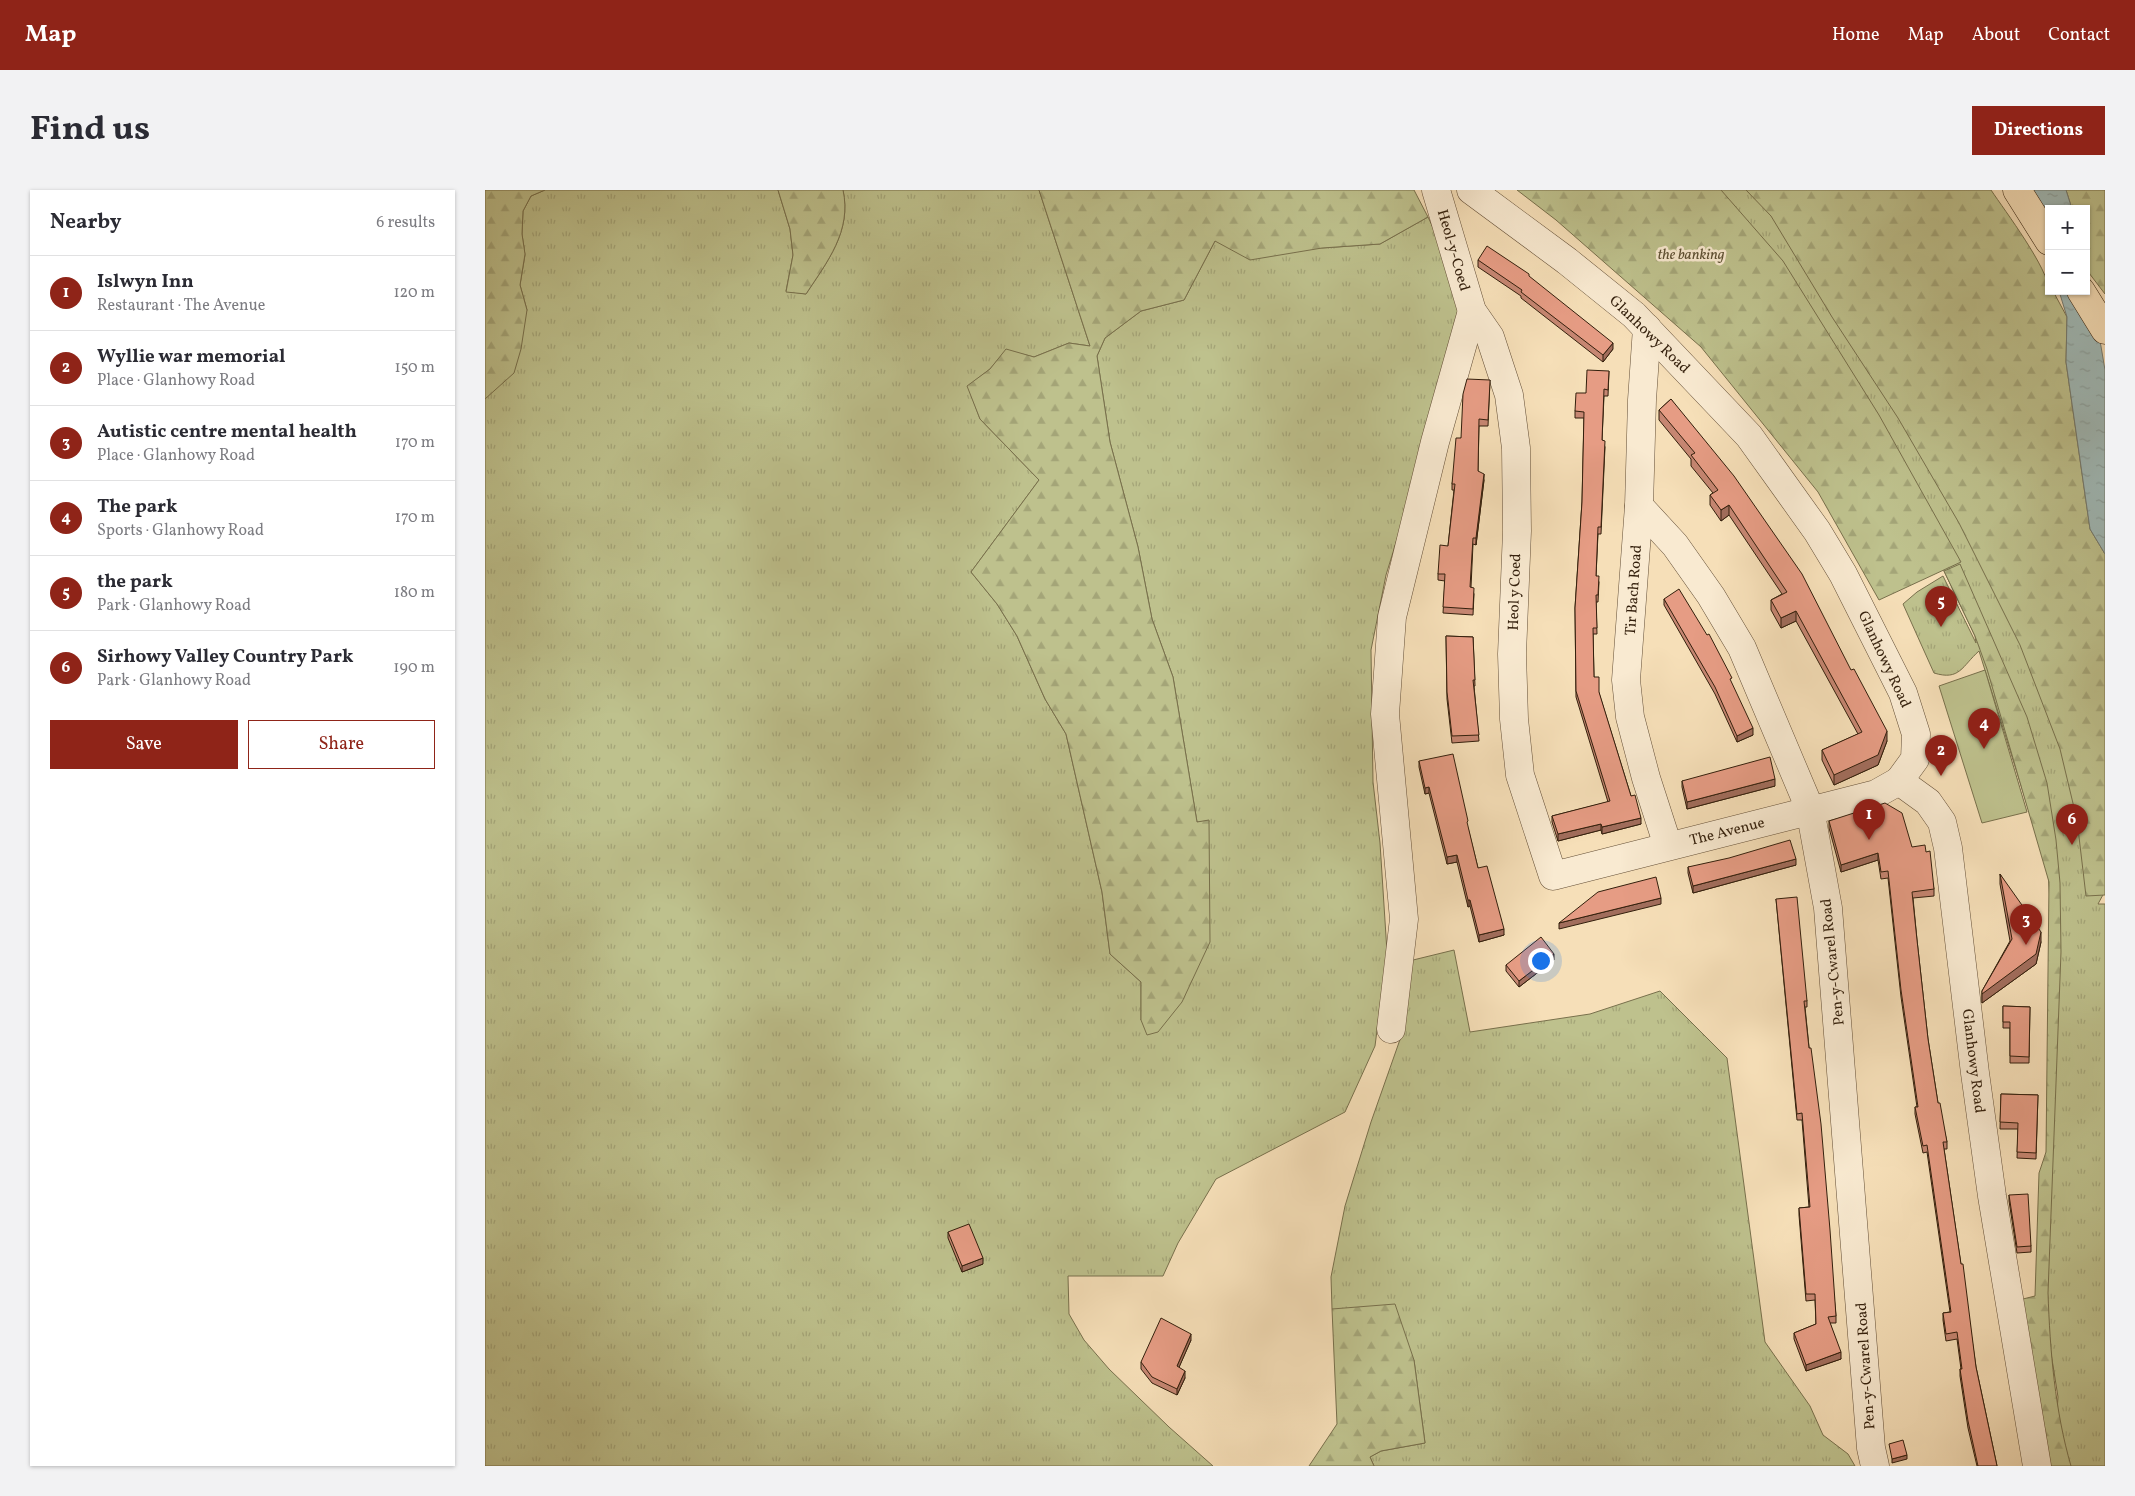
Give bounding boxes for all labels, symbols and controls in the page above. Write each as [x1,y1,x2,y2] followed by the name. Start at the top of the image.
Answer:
[25,18,76,52] text: Map
[1832,23,1880,48] text: Home
[1908,23,1944,48] text: Map
[1972,23,2020,48] text: About
[2048,23,2110,48] text: Contact
[30,106,150,154] text: Find us
[1972,106,2105,155] button: Directions
[2045,205,2090,295] map controls
[2045,205,2090,250] button: +
[1431,207,1474,294] street label: Heol-y-Coed
[50,208,121,237] text: Nearby
[376,212,435,234] text: 6 results
[1657,245,1725,266] park label: the banking
[2045,250,2090,295] button: −
[97,269,194,295] text: Islwyn Inn
[63,282,69,304] text: 1
[393,282,435,304] text: 120 m
[1604,291,1694,379] street label: Glanhowy Road
[97,295,265,317] text: Restaurant · The Avenue
[97,344,285,370] text: Wyllie war memorial
[62,357,70,379] text: 2
[394,357,435,379] text: 150 m
[97,370,255,392] text: Place · Glanhowy Road
[97,419,357,445] text: Autistic centre mental health
[62,432,70,454] text: 3
[395,432,435,454] text: 170 m
[97,445,255,467] text: Place · Glanhowy Road
[97,494,178,520] text: The park
[61,507,71,529] text: 4
[395,507,435,529] text: 170 m
[97,520,264,542] text: Sports · Glanhowy Road
[1621,544,1648,636] street label: Tir Bach Road
[1504,553,1527,631] street label: Heol y Coed
[97,569,173,595] text: the park
[62,582,70,604] text: 5
[394,582,435,604] text: 180 m
[1925,586,1957,627] pin: 5
[97,595,251,617] text: Park · Glanhowy Road
[1852,608,1915,712] street label: Glanhowy Road
[97,644,353,670] text: Sirhowy Valley Country Park
[62,657,70,679] text: 6
[393,657,435,679] text: 190 m
[97,670,251,692] text: Park · Glanhowy Road
[1968,708,2000,749] pin: 4
[50,720,238,769] button: Save
[248,720,435,769] button: Share
[1925,735,1957,776] pin: 2
[1853,799,1885,840] pin: 1
[2056,804,2088,845] pin: 6
[1688,813,1767,852] street label: The Avenue
[1816,897,1851,1026] street label: Pen-y-Cwarel Road
[2010,904,2042,945] pin: 3
[1528,948,1554,974] your location
[1956,1008,1989,1114] street label: Glanhowy Road
[1852,1302,1881,1430] street label: Pen-y-Cwarel Road

